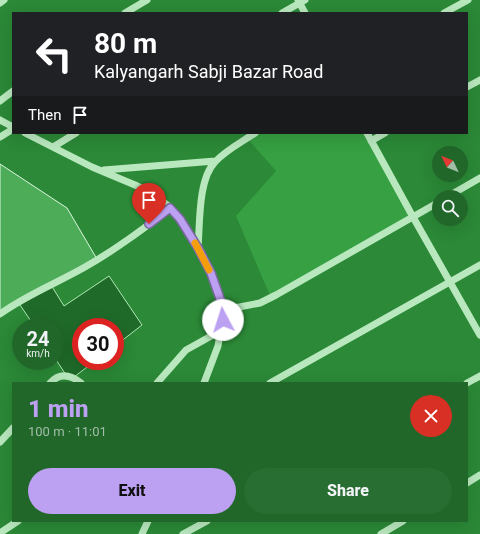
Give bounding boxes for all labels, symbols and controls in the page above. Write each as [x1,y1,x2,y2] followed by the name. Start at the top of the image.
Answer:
[94,27,157,60] text: 80 m
[28,28,80,80] icon: left
[94,61,323,82] text: Kalyangarh Sabji Bazar Road
[69,104,91,126] icon: arrive
[28,106,61,124] text: Then
[432,146,468,182] north arrow
[432,146,468,226] map controls
[132,183,166,224] pin
[138,189,160,211] icon: arrive
[432,190,468,226] button: search
[202,299,244,341] position arrow
[72,318,124,370] speed limit sign: 30
[27,327,49,351] text: 24
[26,348,50,359] text: km/h
[28,395,89,423] text: 1 min
[410,395,452,437] button: close
[28,424,107,439] text: 100 m · 11:01
[28,468,236,514] button: Exit
[244,468,452,514] button: Share

